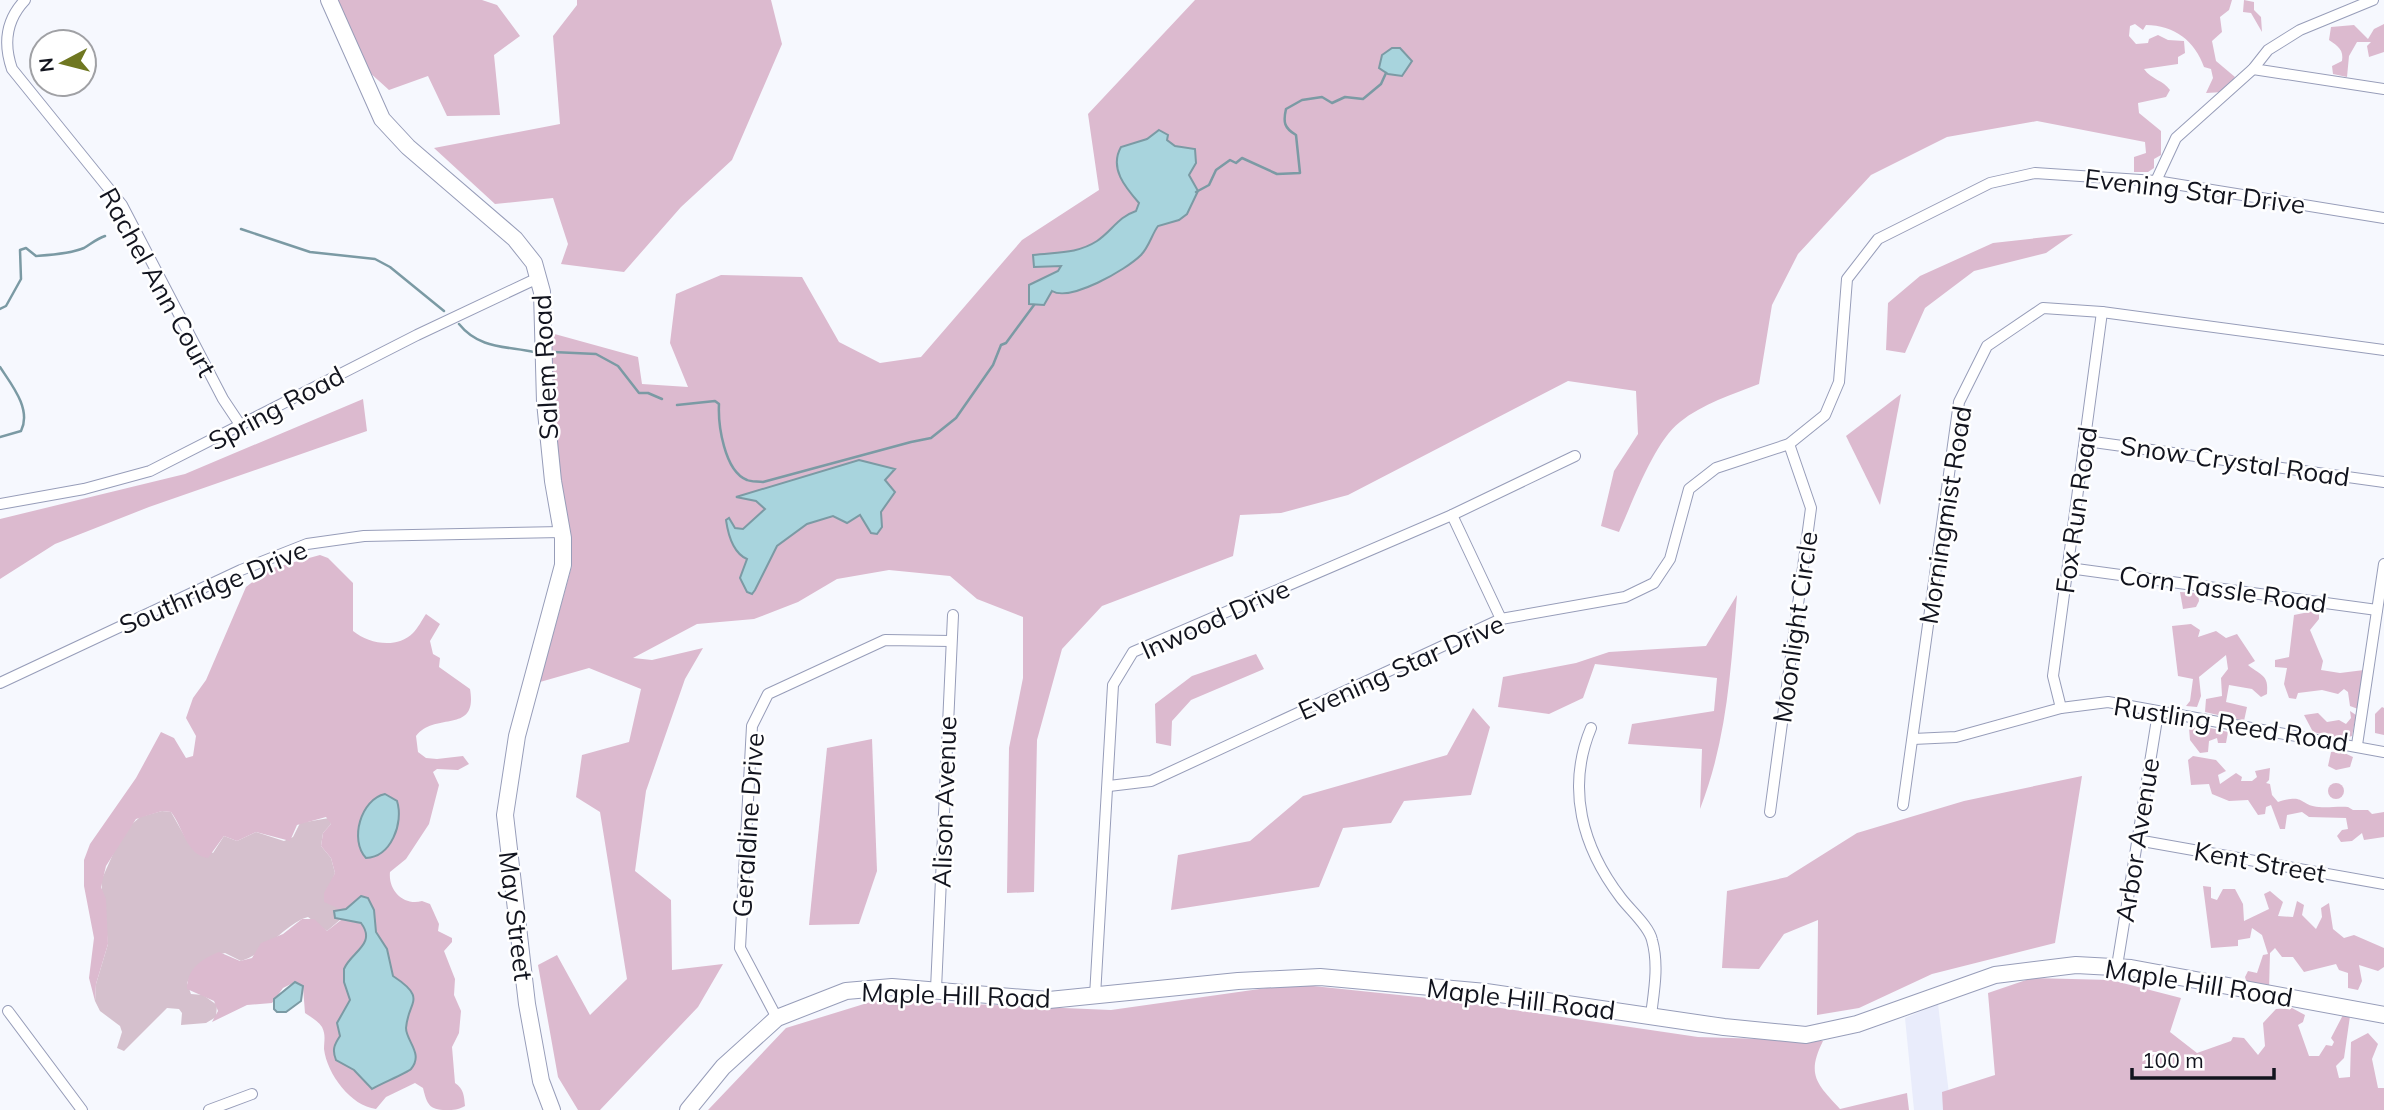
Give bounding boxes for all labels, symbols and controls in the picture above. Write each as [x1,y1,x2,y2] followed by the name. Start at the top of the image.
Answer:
[28,28,98,98] north arrow
[33,56,59,74] text: N
[2083,161,2307,221] street label: Evening Star Drive
[92,182,224,382] street label: Rachel Ann Court
[525,293,565,441] street label: Salem Road
[203,358,349,458] street label: Spring Road
[1911,404,1979,626] street label: Morningmist Road
[2048,424,2104,596] street label: Fox Run Road
[2118,429,2352,493] street label: Snow Crystal Road
[1765,529,1825,725] street label: Moonlight Circle
[114,533,312,641] street label: Southridge Drive
[2117,558,2329,620] street label: Corn Tassle Road
[1136,572,1294,666] street label: Inwood Drive
[1293,607,1509,727] street label: Evening Star Drive
[2111,689,2351,759] street label: Rustling Reed Road
[925,716,963,888] street label: Alison Avenue
[725,732,771,918] street label: Geraldine Drive
[2108,756,2166,924] street label: Arbor Avenue
[2191,834,2329,890] street label: Kent Street
[492,849,540,983] street label: May Street
[2103,952,2295,1014] street label: Maple Hill Road
[1425,971,1617,1027] street label: Maple Hill Road
[861,975,1051,1015] street label: Maple Hill Road
[2132,1036,2274,1080] scale bar
[2142,1047,2204,1073] text: 100 m

